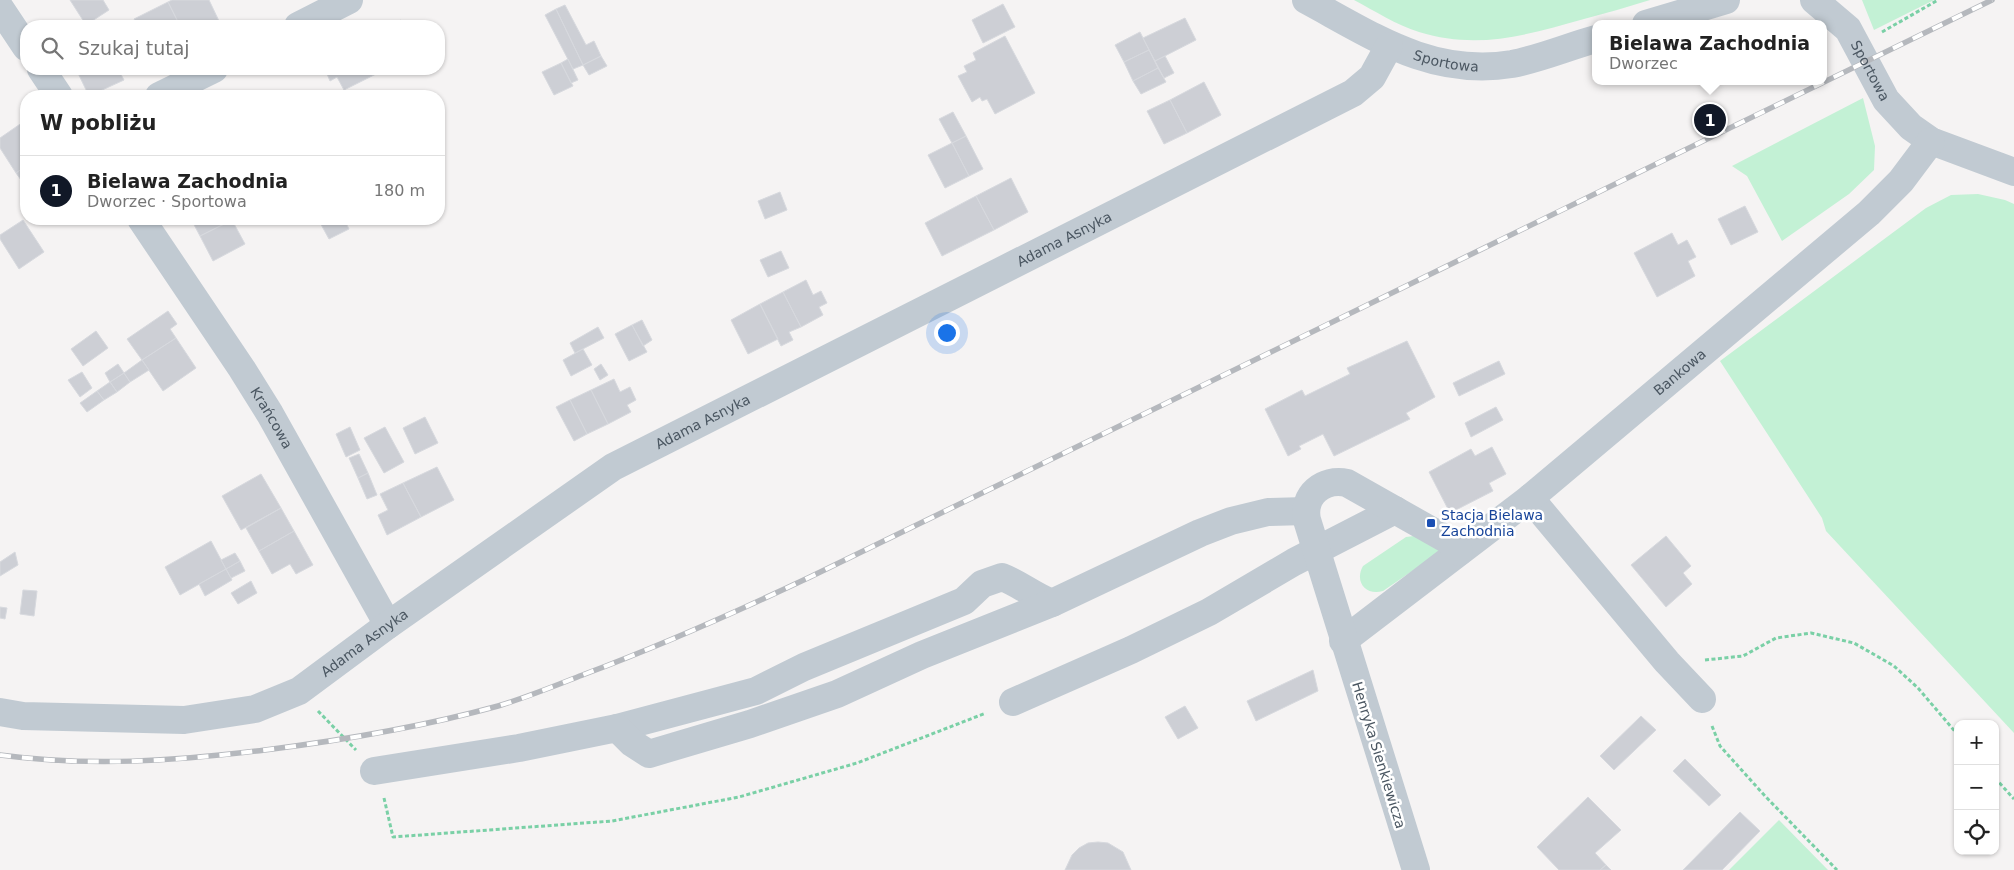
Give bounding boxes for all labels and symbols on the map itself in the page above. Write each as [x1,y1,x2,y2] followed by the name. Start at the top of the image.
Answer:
[1848,38,1893,104] street label: Sportowa
[1411,47,1479,74] street label: Sportowa
[1694,101,1726,139] pin: 1
[1014,208,1114,270] street label: Adama Asnyka
[934,320,960,346] your location
[1650,346,1709,399] street label: Bankowa
[247,384,296,452] street label: Krańcowa
[653,391,753,452] street label: Adama Asnyka
[1441,507,1543,539] place label: Stacja Bielawa Zachodnia
[1425,517,1437,529] marker: Stacja Bielawa Zachodnia
[318,606,411,680] street label: Adama Asnyka
[1349,680,1409,830] street label: Henryka Sienkiewicza

